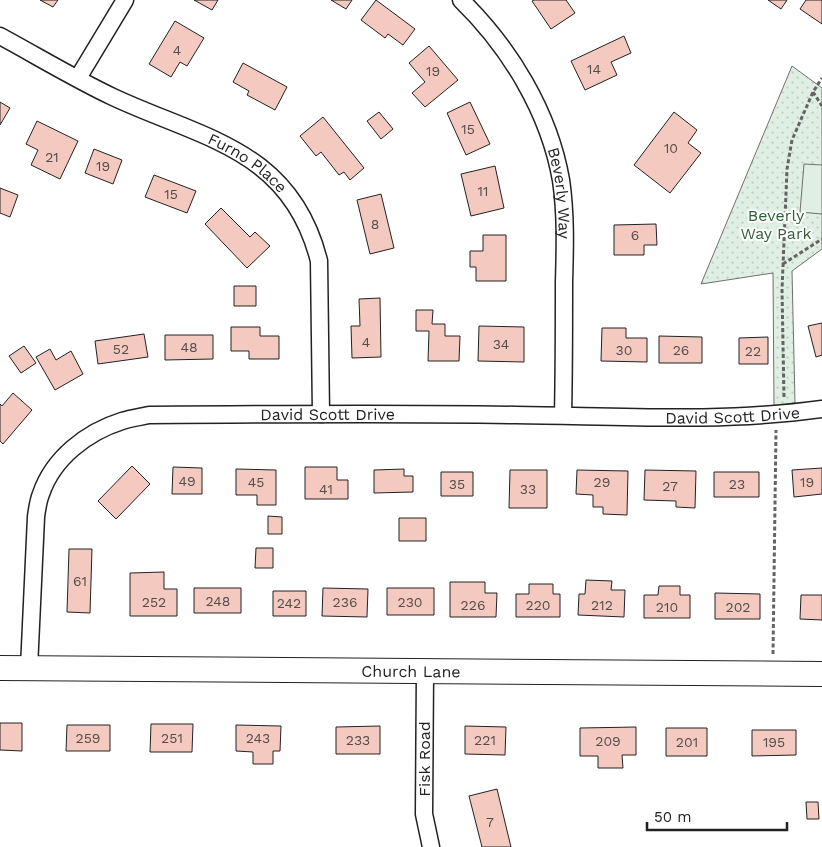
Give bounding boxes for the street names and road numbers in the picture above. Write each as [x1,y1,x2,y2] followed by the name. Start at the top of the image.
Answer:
[205,129,291,196] street label: Furno Place
[544,145,574,240] street label: Beverly Way
[665,402,801,427] street label: David Scott Drive
[260,404,395,424] street label: David Scott Drive
[361,661,461,681] street label: Church Lane
[415,721,434,797] street label: Fisk Road

